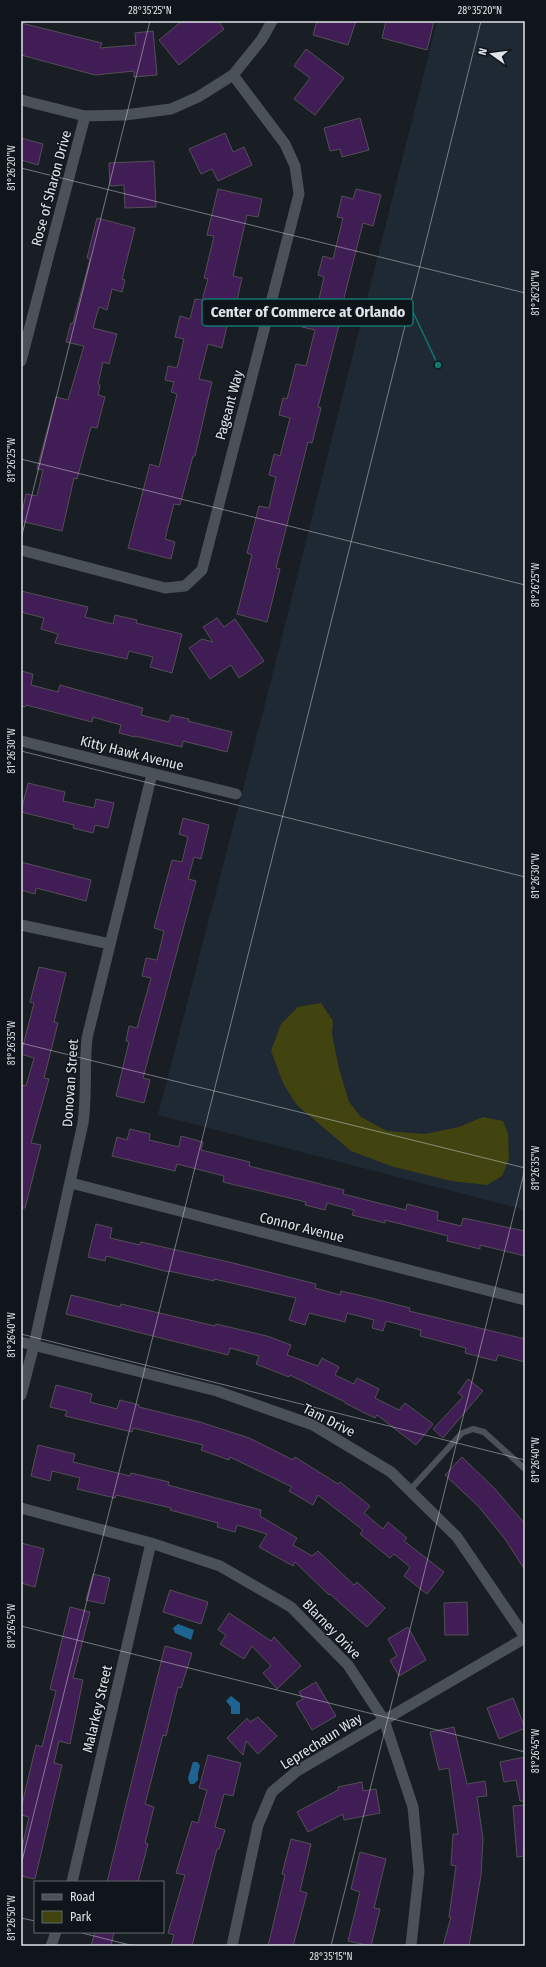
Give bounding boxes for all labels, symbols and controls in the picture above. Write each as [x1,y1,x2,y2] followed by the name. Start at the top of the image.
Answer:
[128,5,172,17] text: 28°35'25"N
[458,5,502,17] text: 28°35'20"N
[472,34,512,74] north arrow
[476,47,490,56] text: N
[28,128,75,248] street label: Rose of Sharon Drive
[6,145,18,191] text: 81°26'20"W
[530,270,542,316] text: 81°26'20"W
[202,299,413,326] callout: Center of Commerce at Orlando
[211,303,405,321] text: Center of Commerce at Orlando
[212,368,247,442] street label: Pageant Way
[6,437,18,482] text: 81°26'25"W
[530,562,542,607] text: 81°26'25"W
[6,728,18,774] text: 81°26'30"W
[78,732,185,775] street label: Kitty Hawk Avenue
[530,853,542,899] text: 81°26'30"W
[6,1020,18,1065] text: 81°26'35"W
[59,1038,82,1128] street label: Donovan Street
[530,1145,542,1190] text: 81°26'35"W
[258,1209,346,1246] street label: Connor Avenue
[6,1312,18,1358] text: 81°26'40"W
[300,1400,358,1441] street label: Tam Drive
[530,1437,542,1483] text: 81°26'40"W
[299,1596,364,1663] street label: Blarney Drive
[6,1603,18,1648] text: 81°26'45"W
[79,1663,116,1755] street label: Malarkey Street
[277,1709,366,1773] street label: Leprechaun Way
[530,1728,542,1773] text: 81°26'45"W
[34,1881,164,1933] legend
[70,1890,95,1904] text: Road
[6,1895,18,1941] text: 81°26'50"W
[70,1910,92,1924] text: Park
[310,1951,352,1963] text: 28°35'15"N

